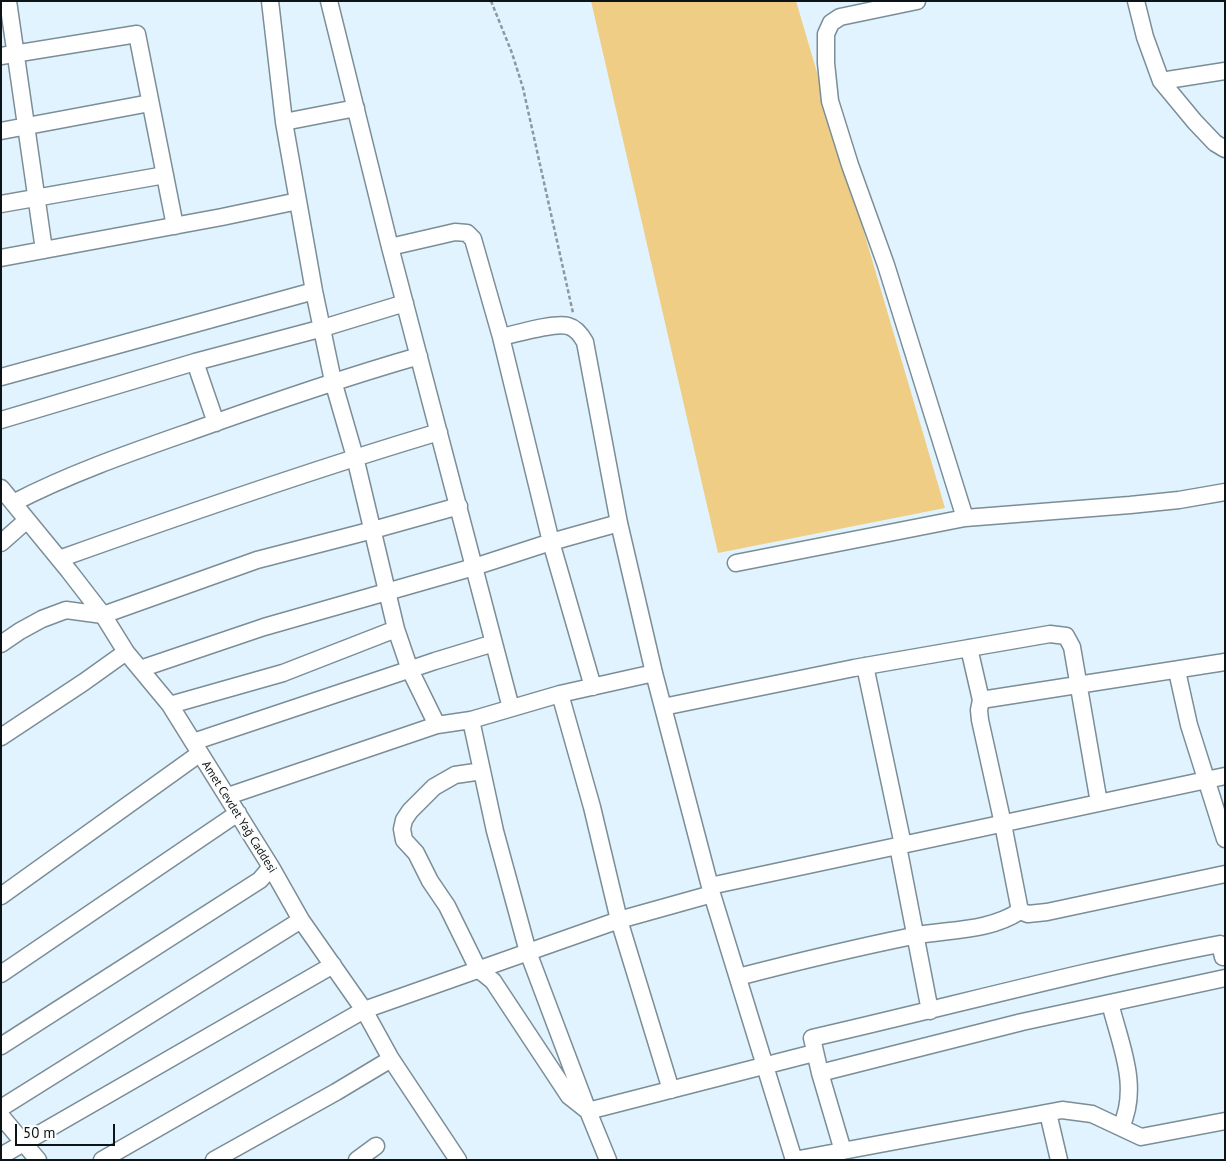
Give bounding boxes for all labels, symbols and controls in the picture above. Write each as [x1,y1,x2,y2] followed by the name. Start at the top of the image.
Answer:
[199,758,279,876] street label: Amet Cevdet Yağ Caddesi
[18,1114,118,1146] scale bar
[23,1123,56,1142] text: 50 m

